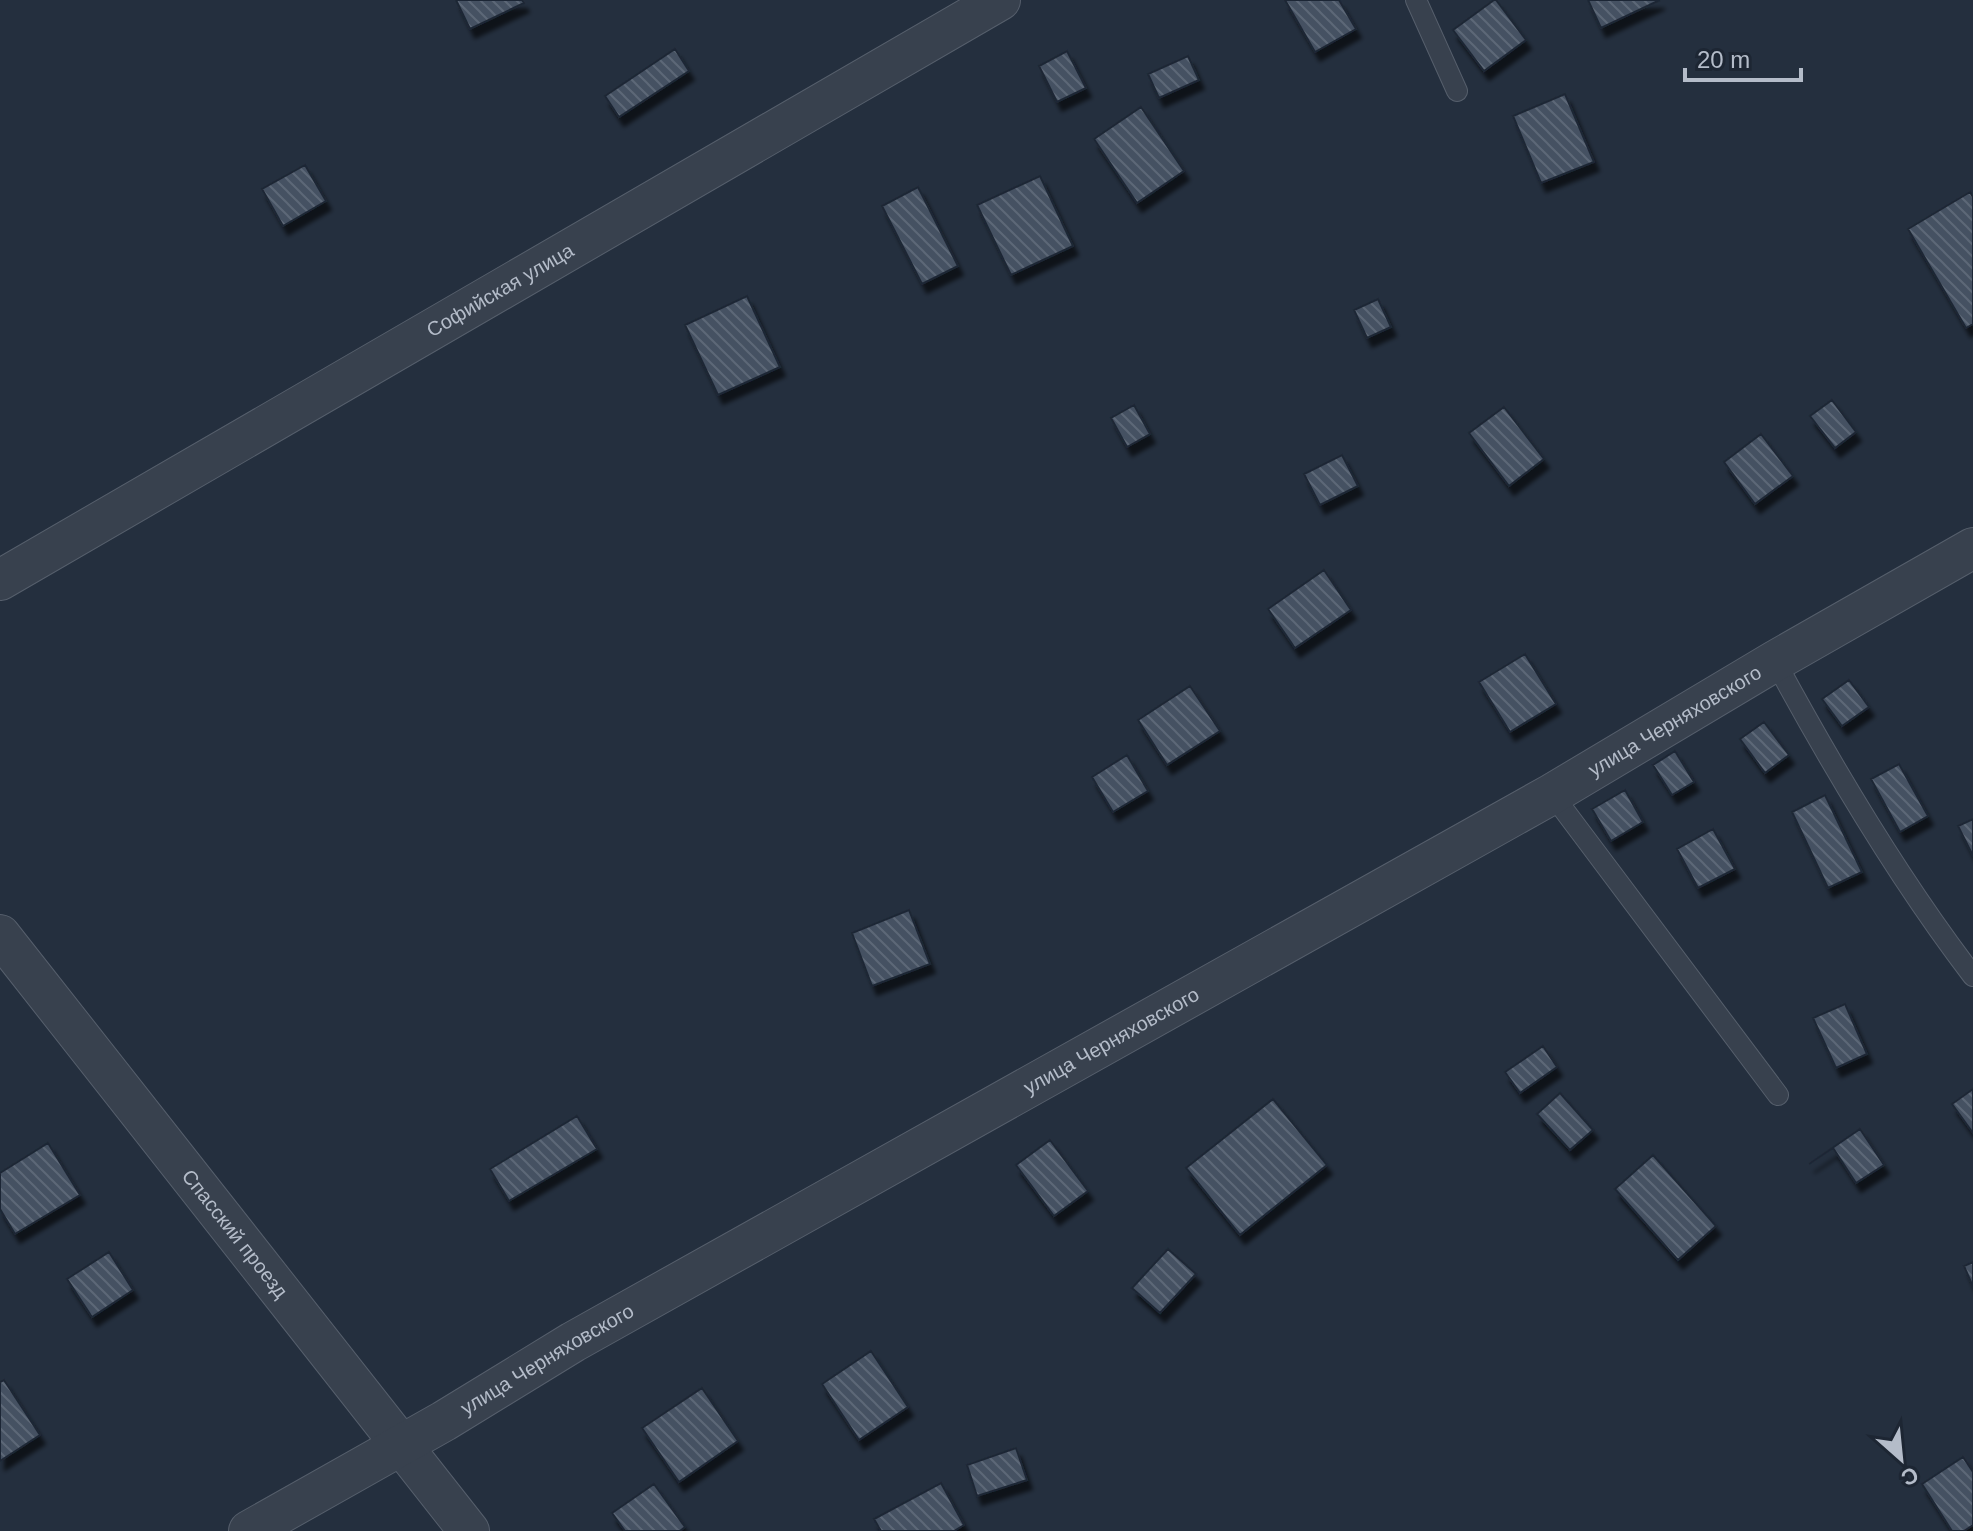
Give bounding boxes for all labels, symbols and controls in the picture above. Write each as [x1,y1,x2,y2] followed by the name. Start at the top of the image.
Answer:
[1685,32,1801,82] scale bar
[1697,46,1750,73] text: 20 m
[423,238,578,341] street label: Софийская улица
[1584,661,1765,781] street label: улица Черняховского
[1020,983,1203,1099] street label: улица Черняховского
[178,1165,292,1302] street label: Спасский проезд
[456,1299,637,1419] street label: улица Черняховского
[1861,1419,1941,1499] north arrow
[1897,1462,1923,1491] text: С

